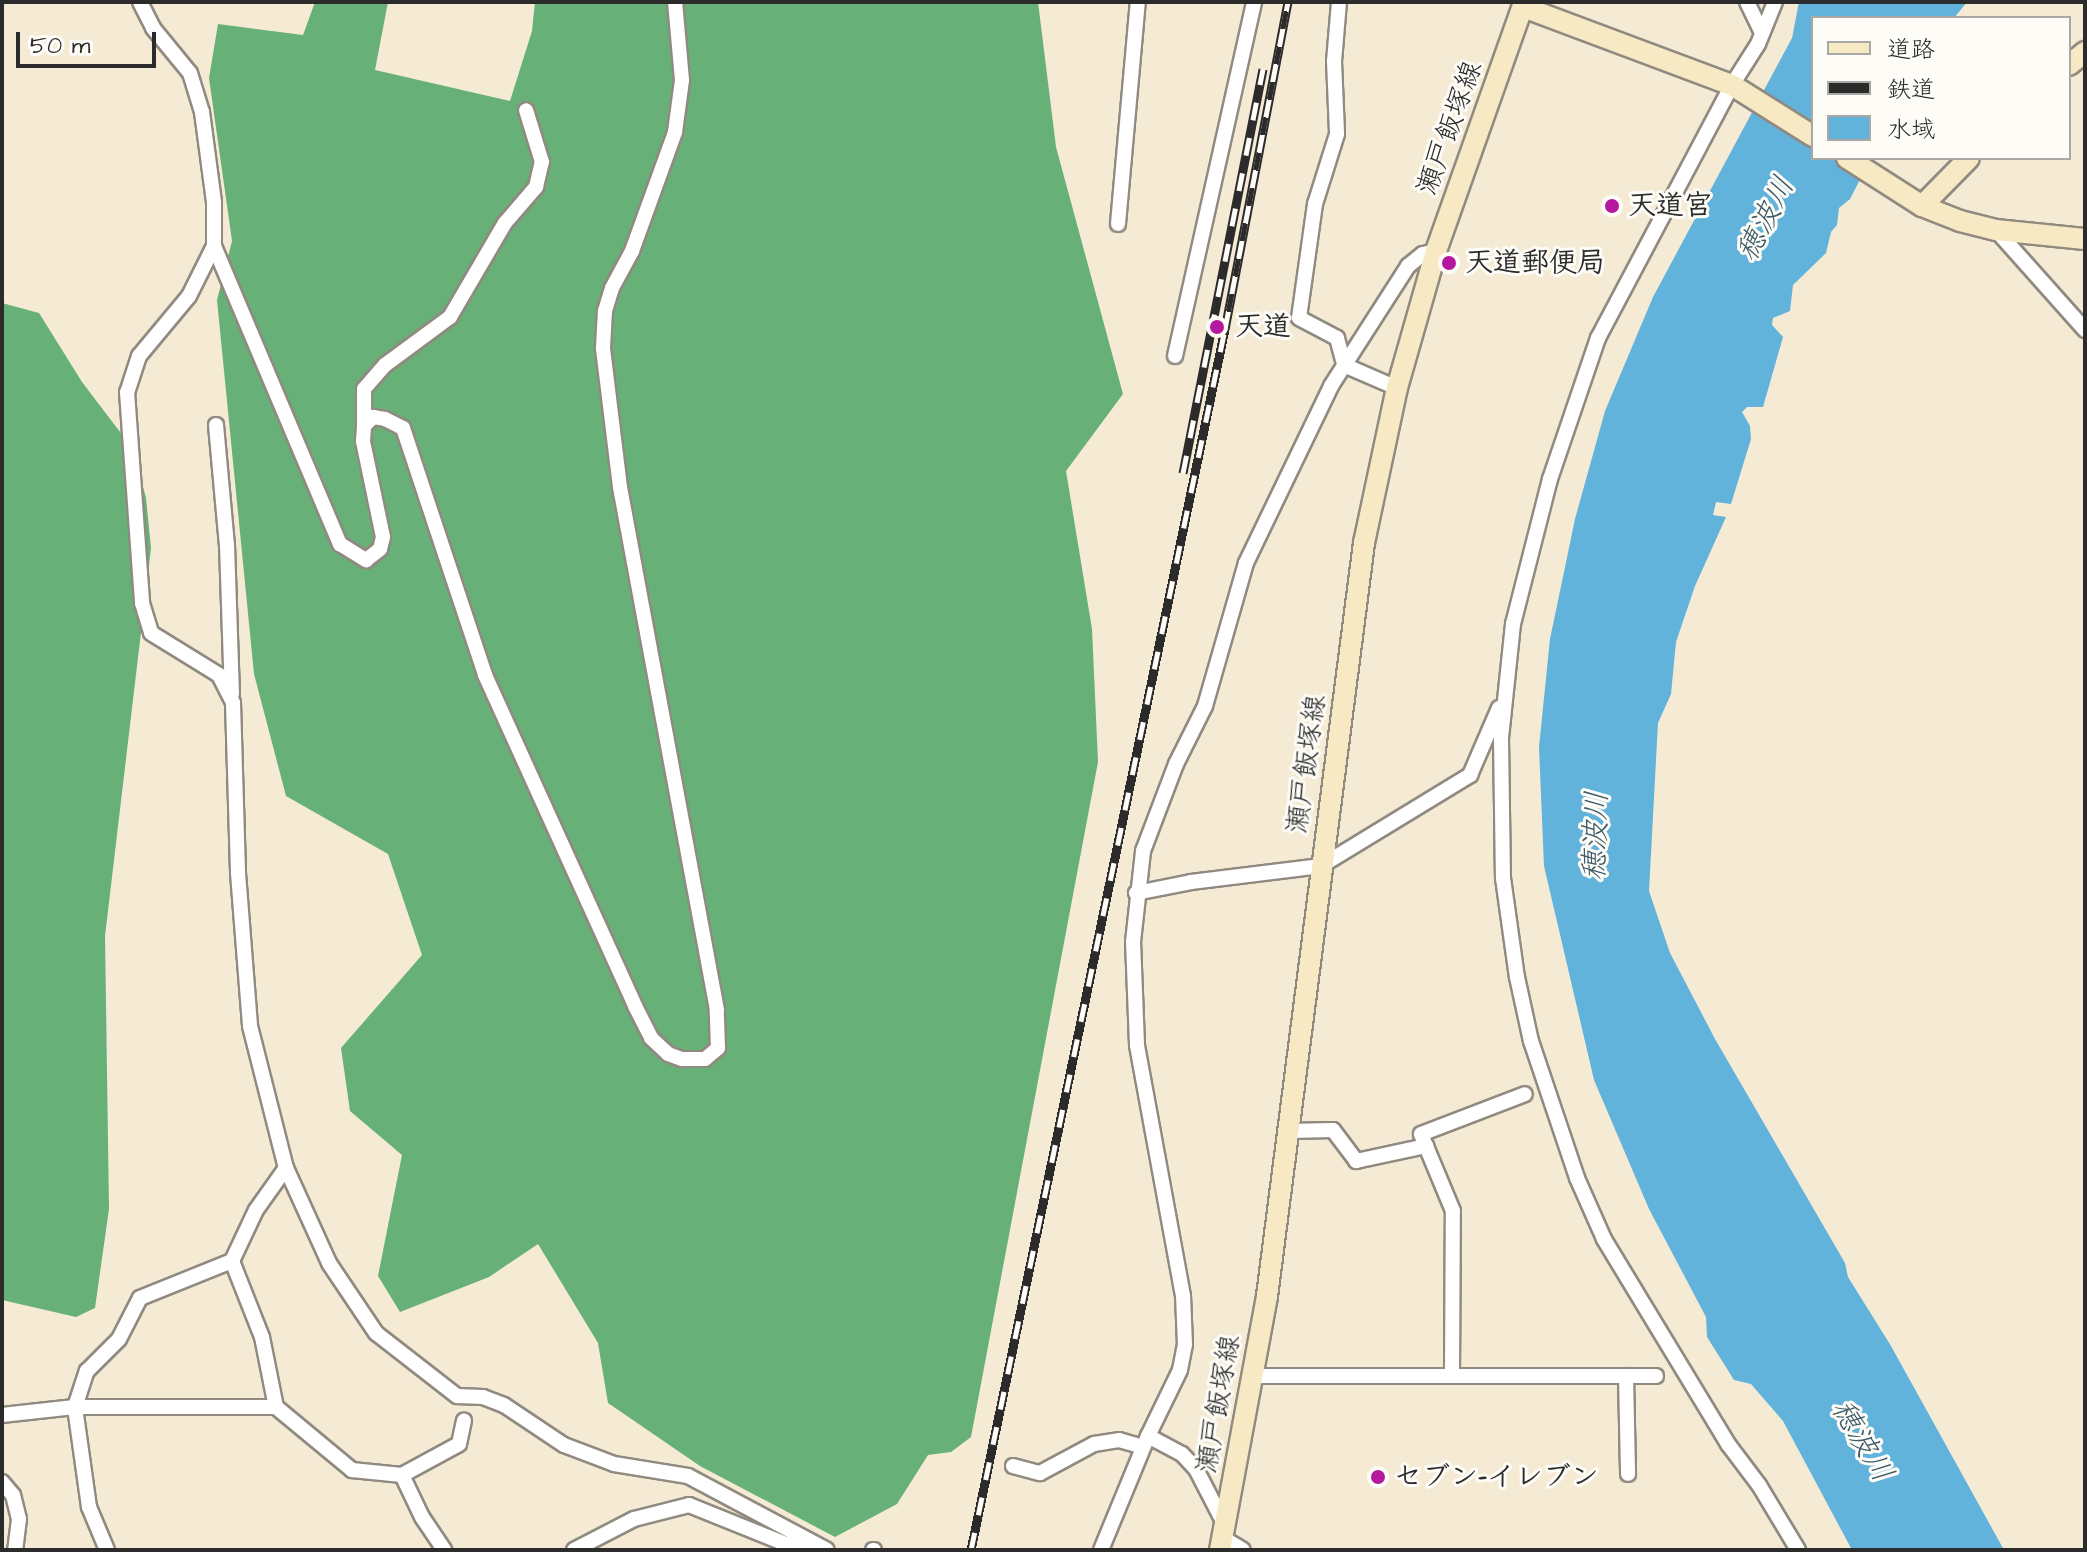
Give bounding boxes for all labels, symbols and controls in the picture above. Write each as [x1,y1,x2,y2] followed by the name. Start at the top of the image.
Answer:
[20,16,160,66] scale bar
[1811,16,2071,160] legend
[30,29,90,63] text: 50 m
[1887,33,1935,67] text: 道路
[1410,56,1490,200] street label: 瀬戸飯塚線
[1887,73,1935,107] text: 鉄道
[1887,113,1935,147] text: 水域
[1730,171,1802,267] water label: 穂波川
[1628,189,1712,223] place label: 天道宮
[1603,197,1621,215] marker: 天道宮
[1465,246,1605,280] place label: 天道郵便局
[1440,254,1458,272] marker: 天道郵便局
[1235,310,1291,344] place label: 天道
[1206,316,1228,338] marker: 天道
[1281,692,1333,836] street label: 瀬戸飯塚線
[1576,790,1616,882] water label: 穂波川
[1190,1332,1248,1476] street label: 瀬戸飯塚線
[1823,1393,1901,1489] water label: 穂波川
[1394,1460,1599,1494] place label: セブン-イレブン
[1369,1468,1387,1486] marker: セブン-イレブン

